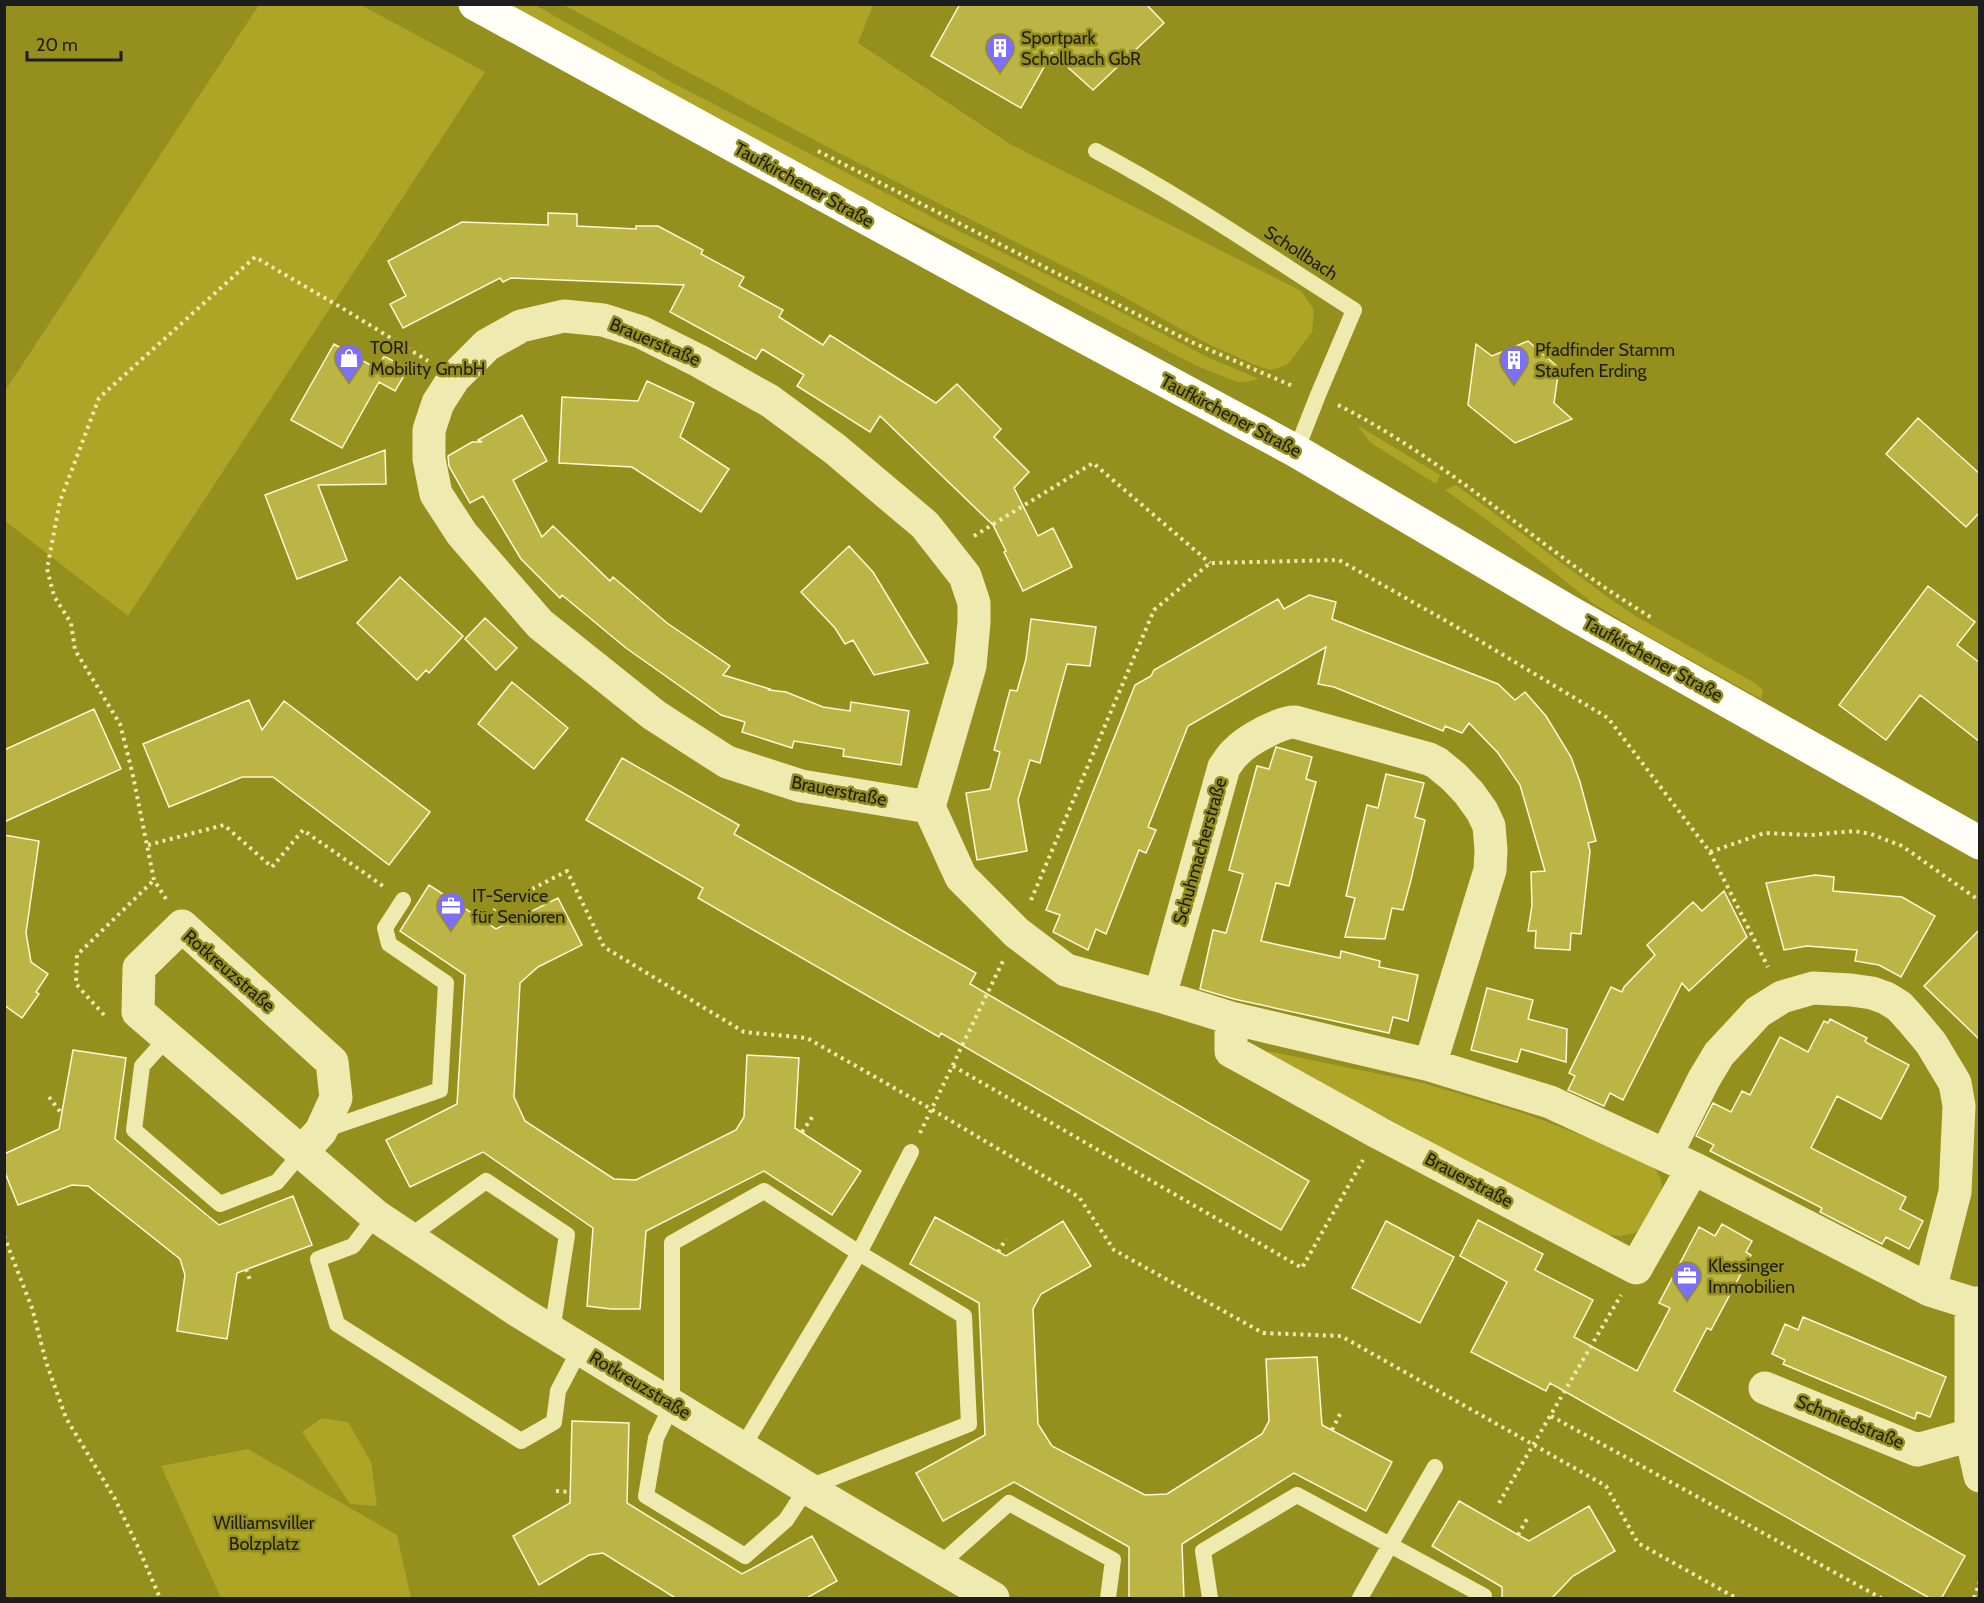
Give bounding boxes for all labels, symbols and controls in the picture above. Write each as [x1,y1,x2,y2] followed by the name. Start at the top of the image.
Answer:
[27,24,122,62] scale bar
[1021,27,1141,70] place label: Sportpark Schollbach GbR
[984,32,1016,74] building icon: Sportpark Schollbach GbR
[36,34,78,56] text: 20 m
[730,138,878,232] street label: Taufkirchener Straße
[1260,221,1342,285] street label: Schollbach
[606,313,704,371] street label: Brauerstraße
[370,337,486,380] place label: TORI Mobility GmbH
[1535,339,1675,382] place label: Pfadfinder Stamm Staufen Erding
[333,342,365,384] shop icon: TORI Mobility GmbH
[1498,344,1530,386] building icon: Pfadfinder Stamm Staufen Erding
[1157,370,1305,462] street label: Taufkirchener Straße
[1579,612,1727,706] street label: Taufkirchener Straße
[790,771,888,811] street label: Brauerstraße
[1168,775,1232,927] street label: Schuhmacherstraße
[472,885,565,928] place label: IT-Service für Senioren
[435,890,467,932] office icon: IT-Service für Senioren
[179,925,279,1017] street label: Rotkreuzstraße
[1421,1148,1517,1212] street label: Brauerstraße
[1708,1255,1795,1298] place label: Klessinger Immobilien
[1671,1260,1703,1302] office icon: Klessinger Immobilien
[585,1346,695,1424] street label: Rotkreuzstraße
[1793,1390,1907,1454] street label: Schmiedstraße
[214,1512,315,1555] park label: Williamsviller Bolzplatz

